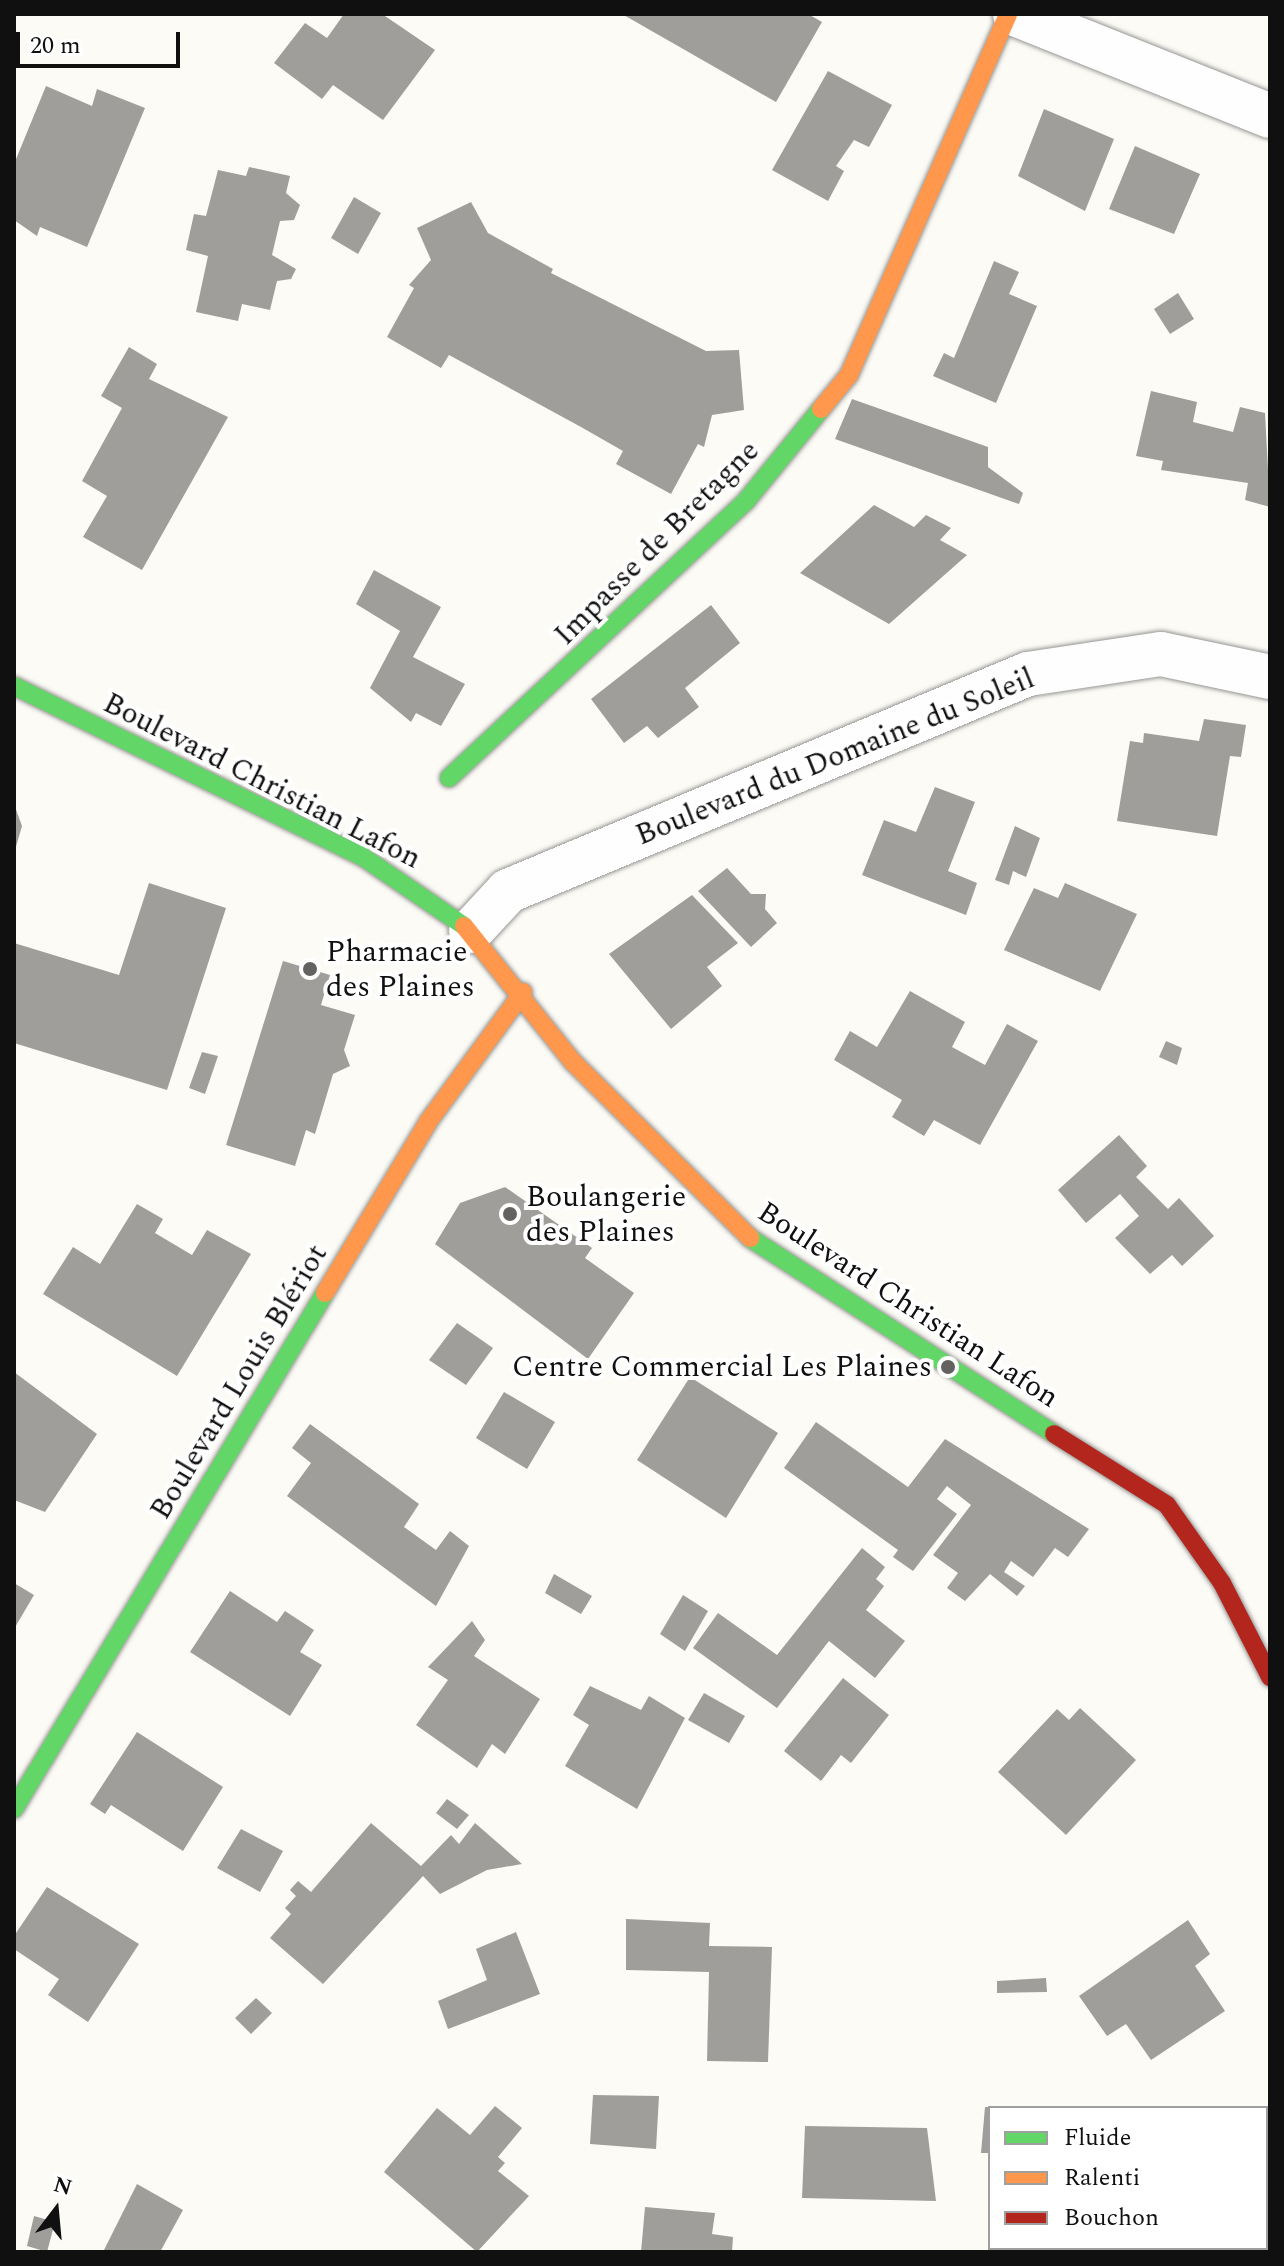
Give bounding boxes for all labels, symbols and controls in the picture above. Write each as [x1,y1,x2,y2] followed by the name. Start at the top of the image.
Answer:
[20,16,184,66] scale bar
[30,28,81,64] text: 20 m
[547,433,767,653] street label: Impasse de Bretagne
[630,660,1040,854] street label: Boulevard du Domaine du Soleil
[97,685,427,877] street label: Boulevard Christian Lafon
[326,934,475,1004] place label: Pharmacie des Plaines
[301,960,319,978] marker: Pharmacie des Plaines
[526,1179,686,1250] place label: Boulangerie des Plaines
[751,1194,1065,1416] street label: Boulevard Christian Lafon
[501,1205,519,1223] marker: Boulangerie des Plaines
[143,1238,335,1526] street label: Boulevard Louis Blériot
[512,1349,932,1385] place label: Centre Commercial Les Plaines
[939,1358,957,1376] marker: Centre Commercial Les Plaines
[988,2106,1268,2250] legend
[1064,2120,1131,2156] text: Fluide
[1064,2160,1140,2196] text: Ralenti
[50,2168,76,2205] text: N
[16,2170,96,2250] north arrow
[1064,2200,1159,2236] text: Bouchon

